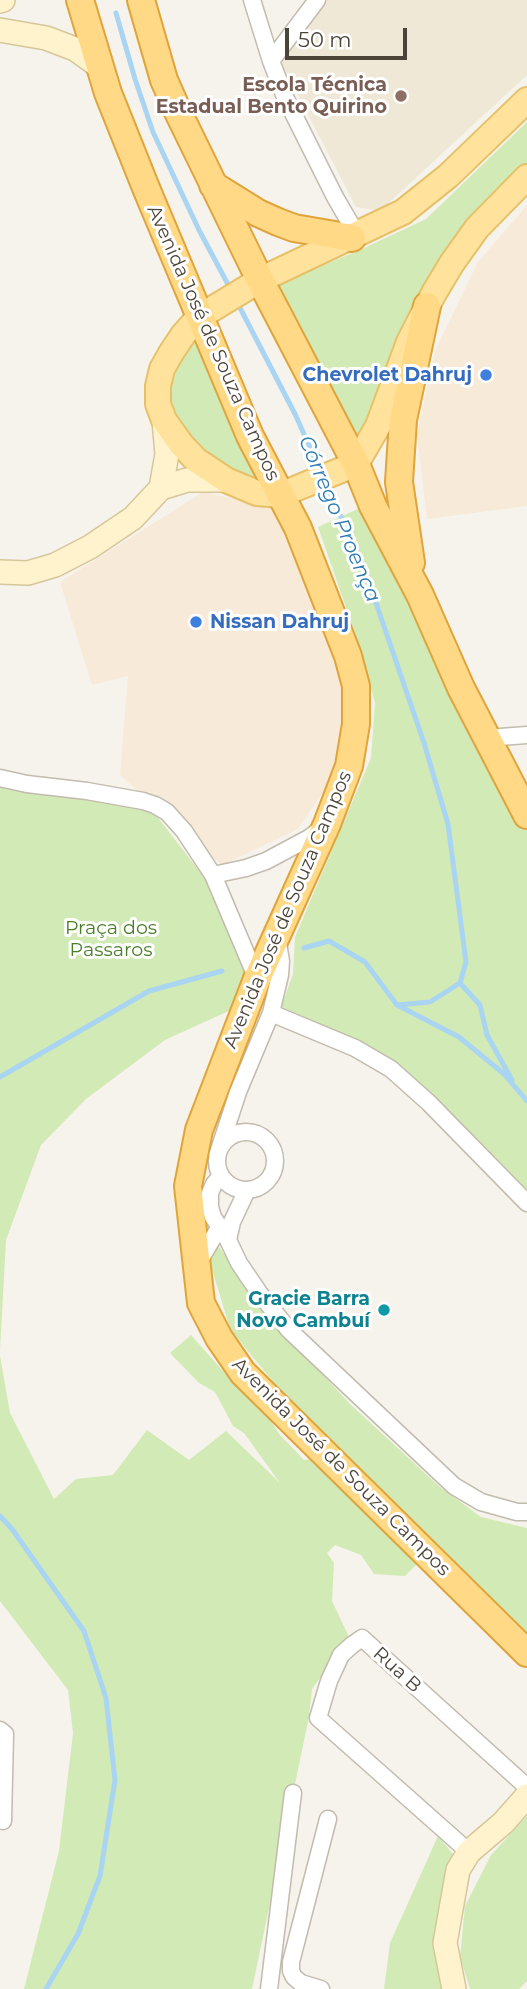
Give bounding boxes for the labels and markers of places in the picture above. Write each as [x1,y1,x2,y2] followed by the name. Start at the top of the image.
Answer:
[156,74,387,118] place label: Escola Técnica Estadual Bento Quirino
[393,88,409,104] marker: Escola Técnica Estadual Bento Quirino
[302,364,472,386] place label: Chevrolet Dahruj
[478,367,494,383] marker: Chevrolet Dahruj
[210,611,349,633] place label: Nissan Dahruj
[188,614,204,630] marker: Nissan Dahruj
[236,1288,370,1332] place label: Gracie Barra Novo Cambuí
[376,1302,392,1318] marker: Gracie Barra Novo Cambuí

